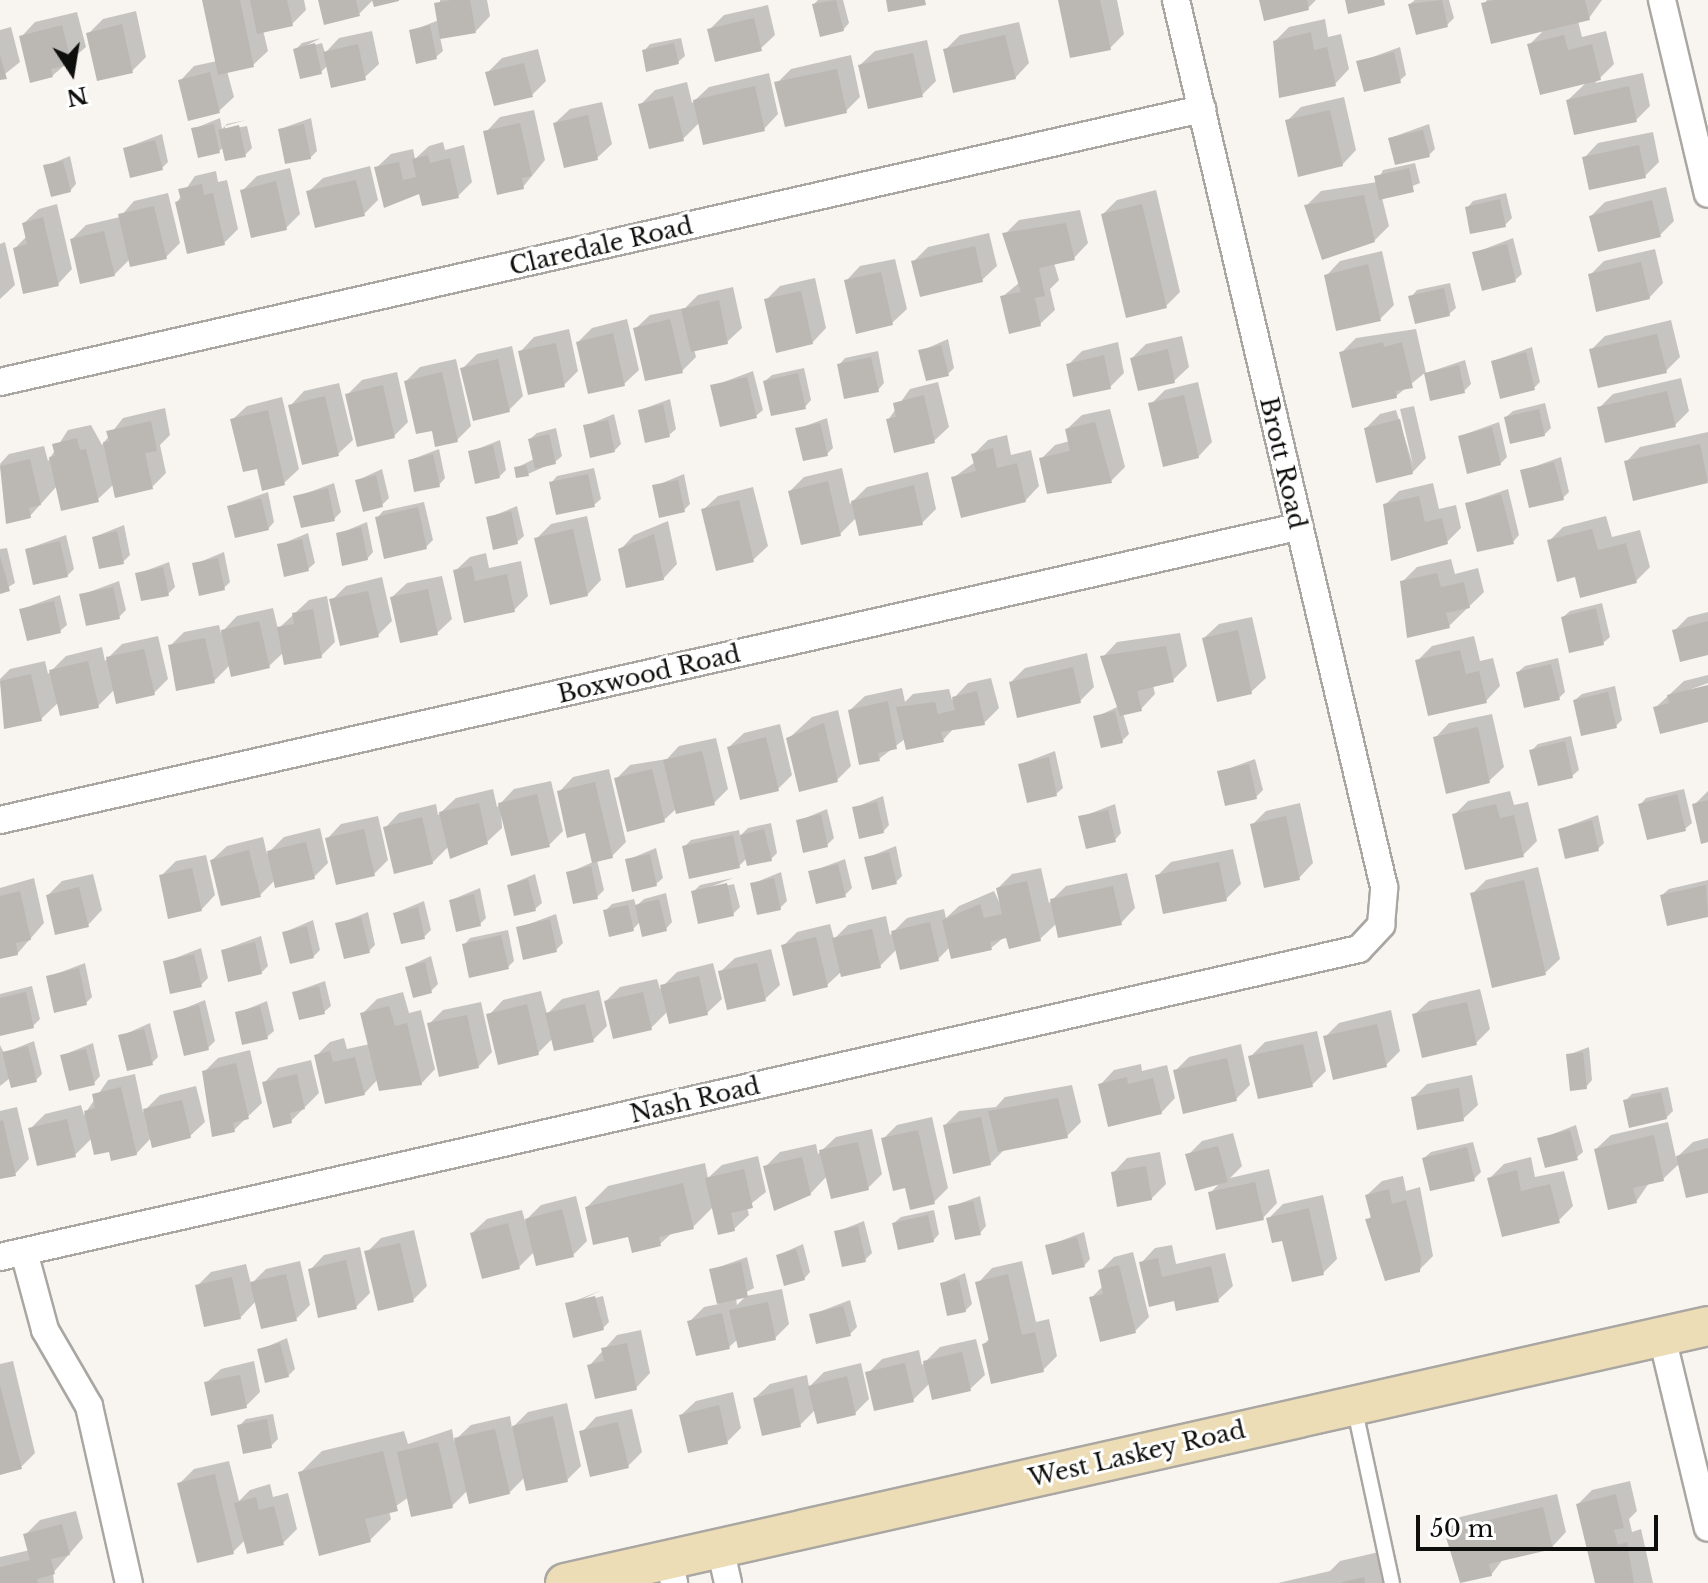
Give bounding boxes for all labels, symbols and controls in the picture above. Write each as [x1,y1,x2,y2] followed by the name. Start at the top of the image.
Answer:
[32,32,112,112] north arrow
[64,81,90,111] text: N
[507,211,695,281] street label: Claredale Road
[1254,394,1312,532] street label: Brott Road
[555,639,743,709] street label: Boxwood Road
[627,1071,763,1129] street label: Nash Road
[1026,1415,1248,1493] street label: West Laskey Road
[1420,1499,1662,1549] scale bar
[1430,1514,1493,1543] text: 50 m

